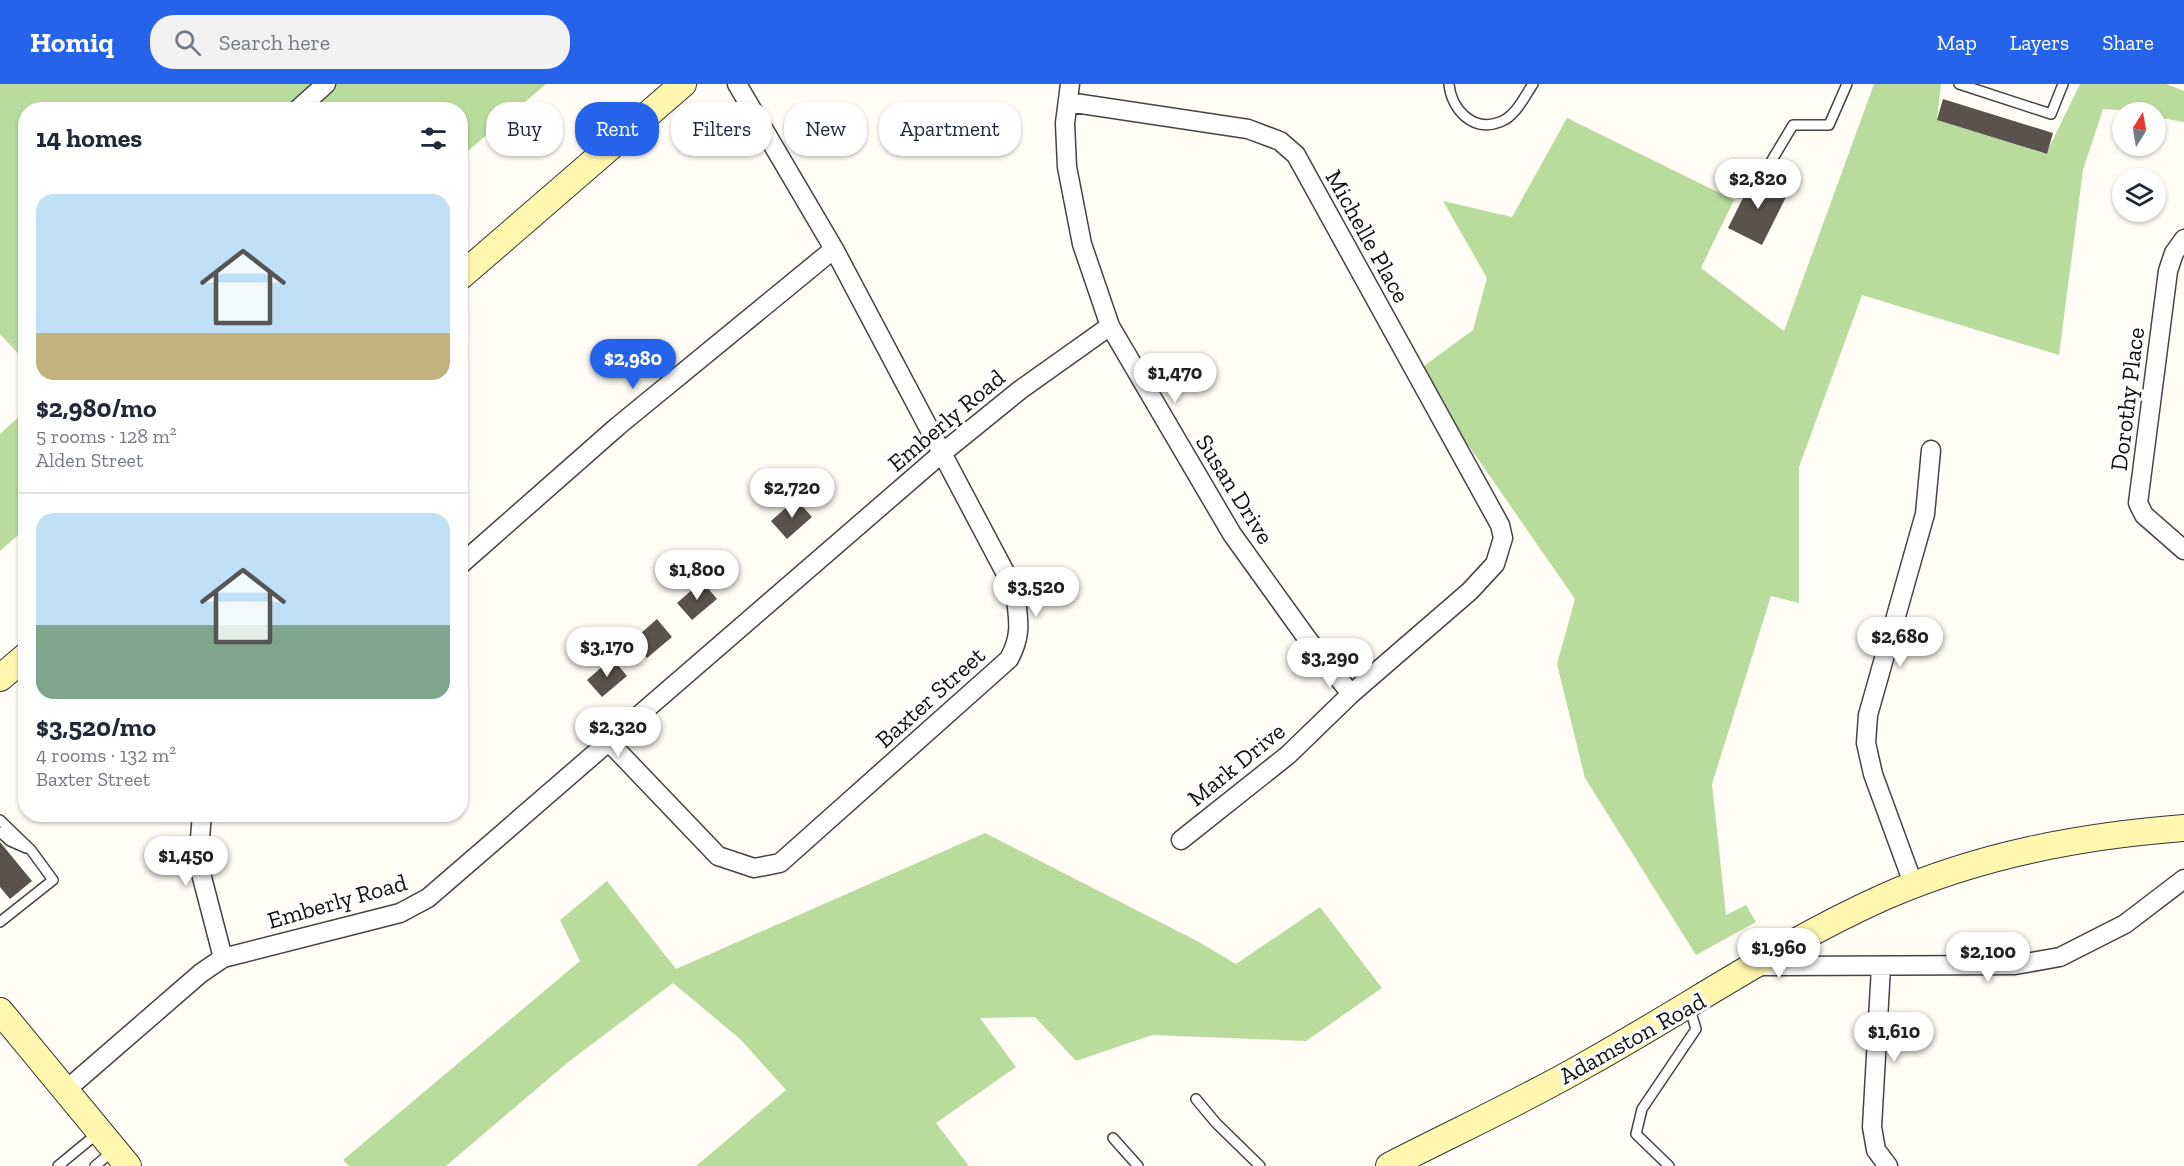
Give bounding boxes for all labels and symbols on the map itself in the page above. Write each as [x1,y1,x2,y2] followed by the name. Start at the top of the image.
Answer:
[2112,102,2166,156] north arrow
[1709,159,1807,210] pin: $2,820
[1320,165,1416,307] street label: Michelle Place
[2104,325,2150,473] street label: Dorothy Place
[584,339,682,390] pin: $2,980
[1126,353,1224,404] pin: $1,470
[882,363,1010,477] street label: Emberly Road
[1190,429,1280,549] street label: Susan Drive
[743,468,841,519] pin: $2,720
[648,550,746,601] pin: $1,800
[987,567,1085,618] pin: $3,520
[1851,617,1949,668] pin: $2,680
[558,627,656,678] pin: $3,170
[1281,638,1379,689] pin: $3,290
[869,640,991,754] street label: Baxter Street
[569,707,667,758] pin: $2,320
[1181,716,1291,812] street label: Mark Drive
[137,836,235,887] pin: $1,450
[264,867,410,935] street label: Emberly Road
[1730,928,1828,979] pin: $1,960
[1939,932,2037,983] pin: $2,100
[1554,986,1710,1090] street label: Adamston Road
[1845,1012,1943,1063] pin: $1,610

